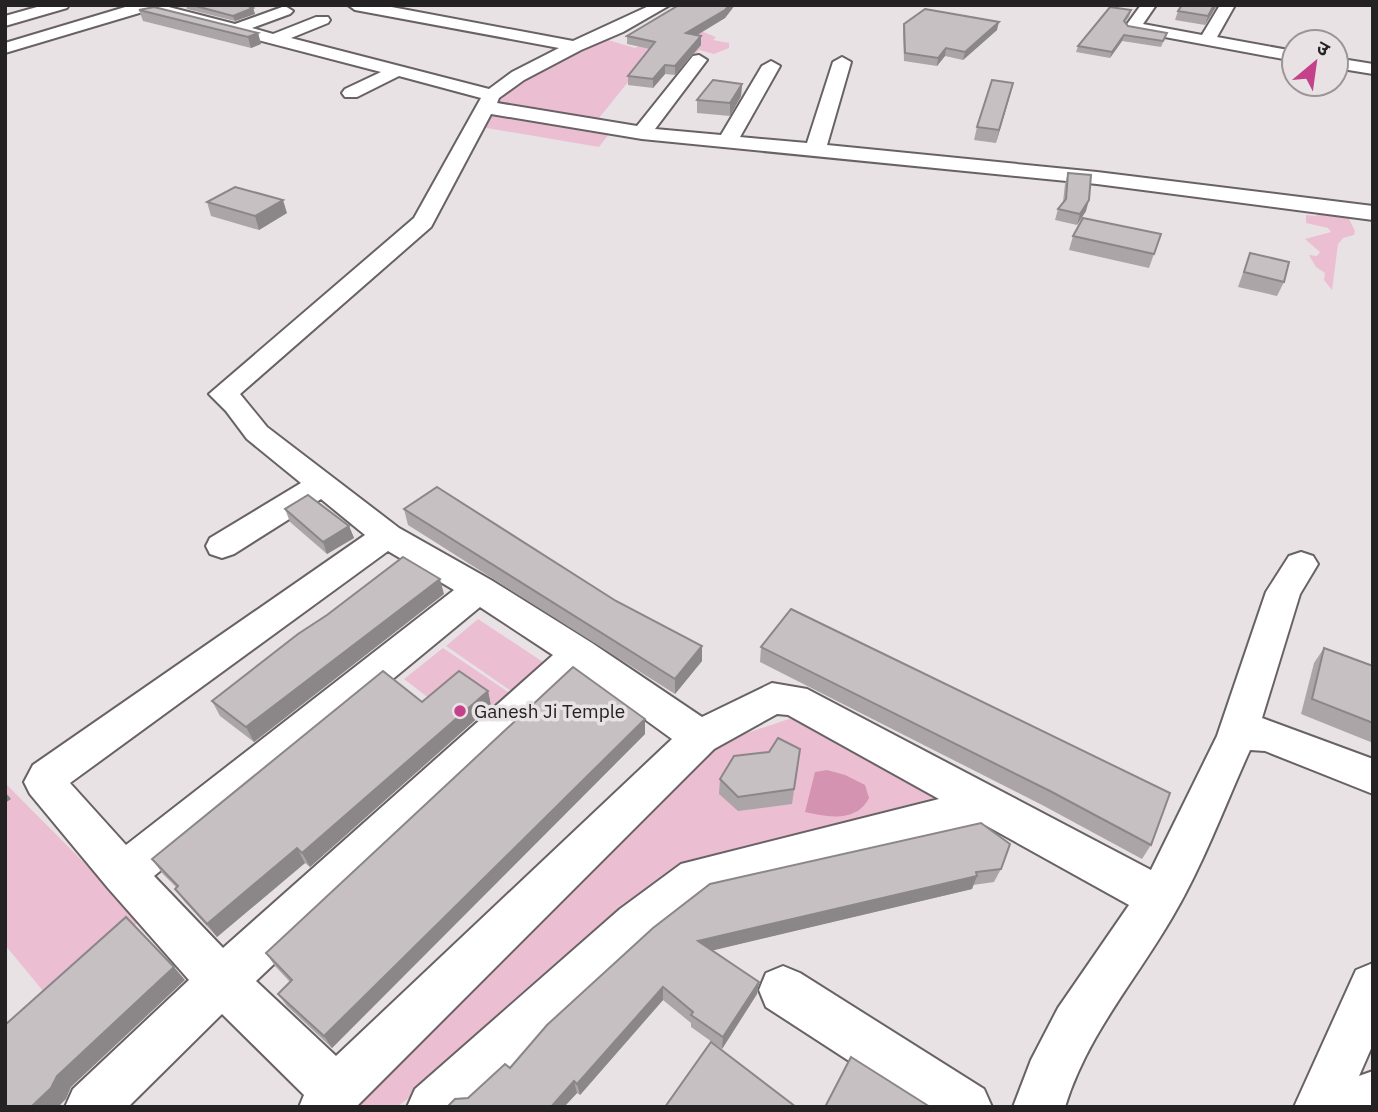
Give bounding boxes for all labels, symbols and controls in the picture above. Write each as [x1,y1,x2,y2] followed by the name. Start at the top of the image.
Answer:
[1280,28,1350,98] north arrow
[1313,35,1335,62] text: उ
[474,699,625,723] place label: Ganesh Ji Temple
[452,703,468,719] marker: Ganesh Ji Temple

